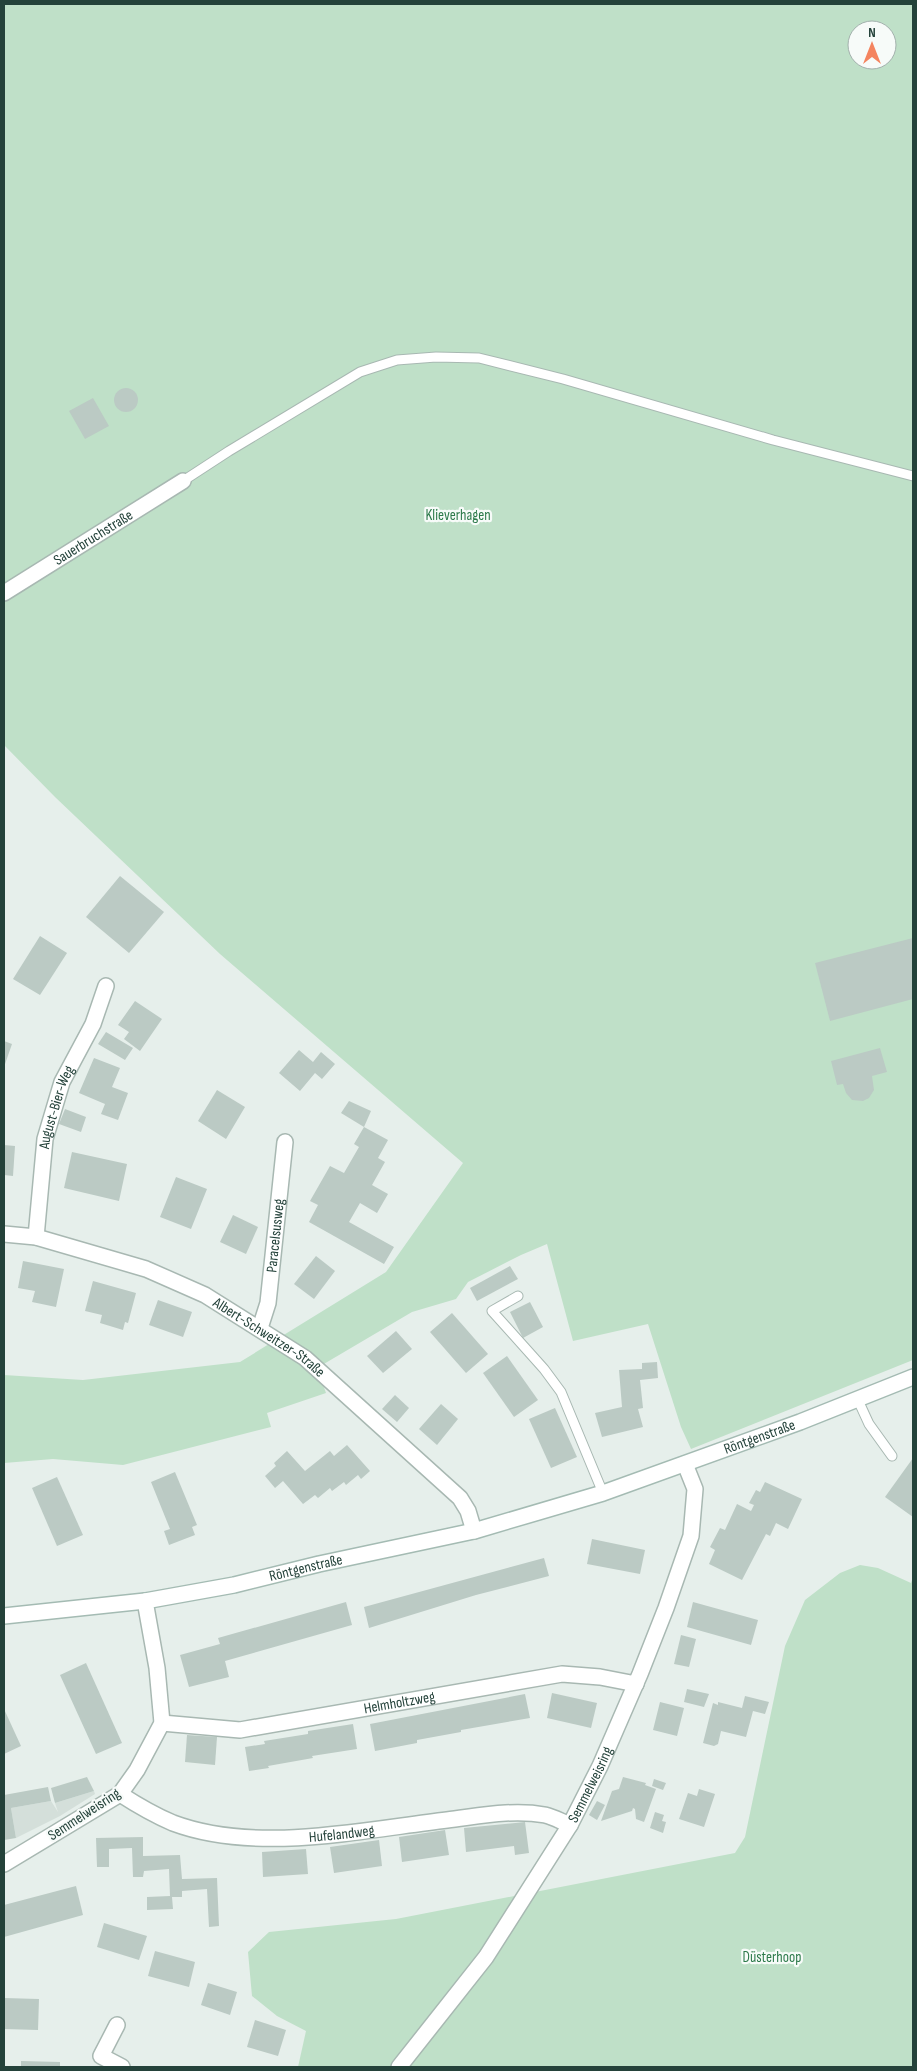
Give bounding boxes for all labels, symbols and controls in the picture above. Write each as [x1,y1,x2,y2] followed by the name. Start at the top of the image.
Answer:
[847,20,897,70] north arrow
[868,24,876,41] text: N
[50,506,137,570] street label: Sauerbruchstraße
[425,506,491,525] park label: Klieverhagen
[35,1062,79,1151] street label: August-Bier-Weg
[262,1198,289,1273] street label: Paracelsusweg
[208,1293,329,1382] street label: Albert-Schweitzer-Straße
[721,1415,798,1459] street label: Röntgenstraße
[267,1550,344,1586] street label: Röntgenstraße
[362,1687,436,1718] street label: Helmholtzweg
[564,1744,617,1826] street label: Semmelweisring
[44,1784,124,1845] street label: Semmelweisring
[308,1821,376,1847] street label: Hufelandweg
[743,1948,801,1967] park label: Düsterhoop

